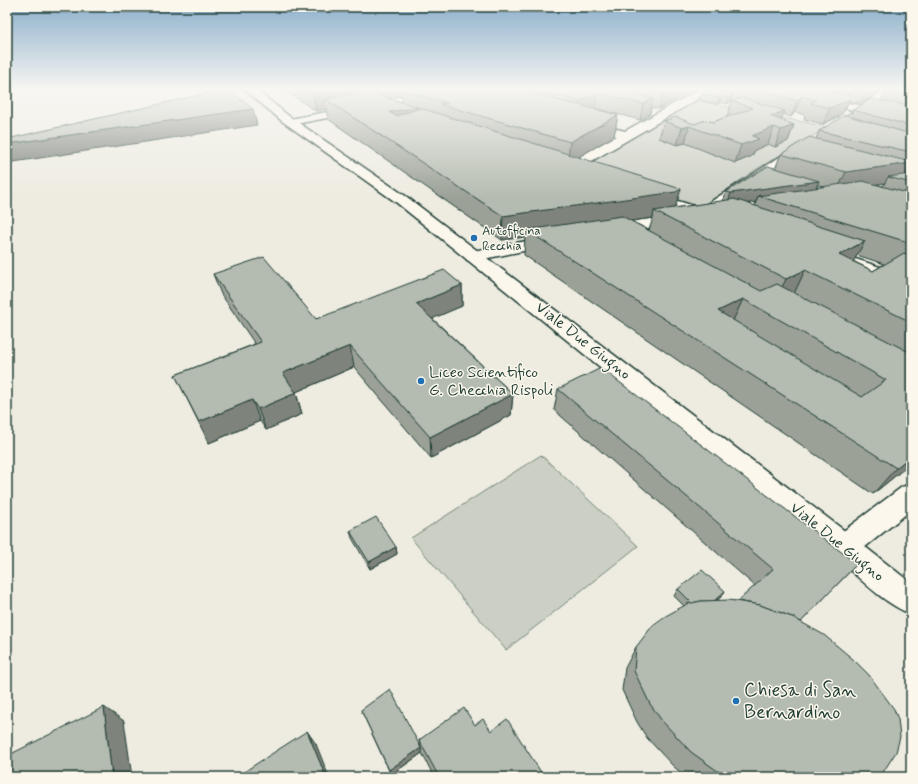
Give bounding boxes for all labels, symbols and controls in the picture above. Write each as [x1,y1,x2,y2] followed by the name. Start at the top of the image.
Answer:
[482,223,541,255] place label: Autofficina Recchia
[469,233,479,243] marker: Autofficina Recchia
[530,297,635,386] street label: Viale Due Giugno
[429,362,553,401] place label: Liceo Scientifico G. Checchia Rispoli
[416,376,426,386] marker: Liceo Scientifico G. Checchia Rispoli
[785,497,888,587] street label: Viale Due Giugno
[744,678,856,725] place label: Chiesa di San Bernardino
[731,696,741,706] marker: Chiesa di San Bernardino

